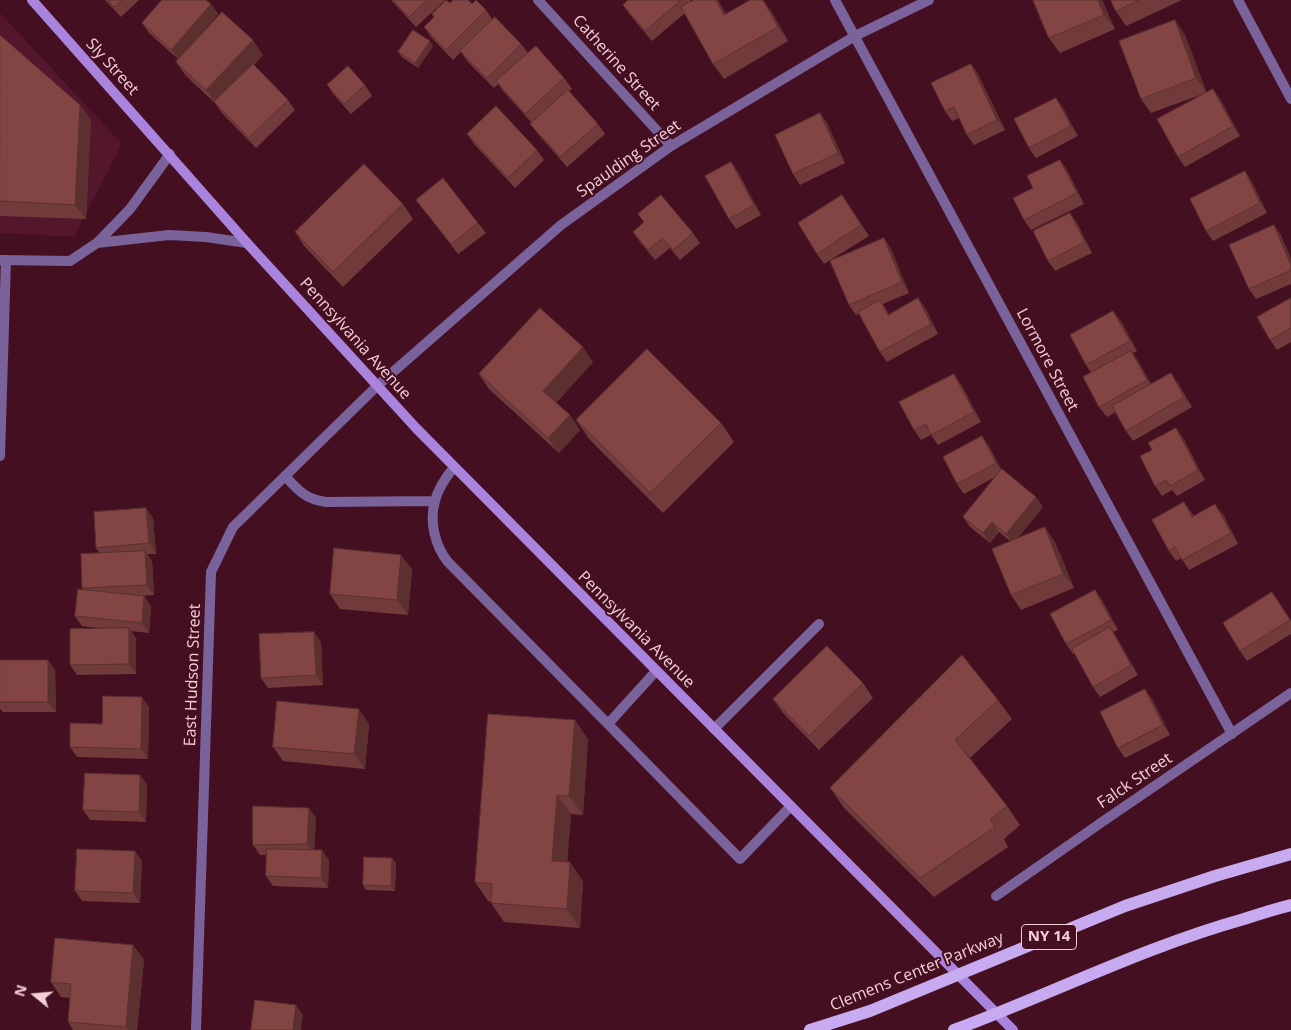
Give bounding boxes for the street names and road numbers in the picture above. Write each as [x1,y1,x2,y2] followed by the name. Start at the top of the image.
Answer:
[568,11,664,115] street label: Catherine Street
[82,35,142,99] street label: Sly Street
[573,116,685,202] street label: Spaulding Street
[295,274,415,404] street label: Pennsylvania Avenue
[1012,305,1082,415] street label: Lormore Street
[574,568,698,692] street label: Pennsylvania Avenue
[181,603,205,747] street label: East Hudson Street
[1094,749,1176,813] street label: Falck Street
[1022,924,1076,950] road number: NY 14
[827,928,1007,1016] street label: Clemens Center Parkway

